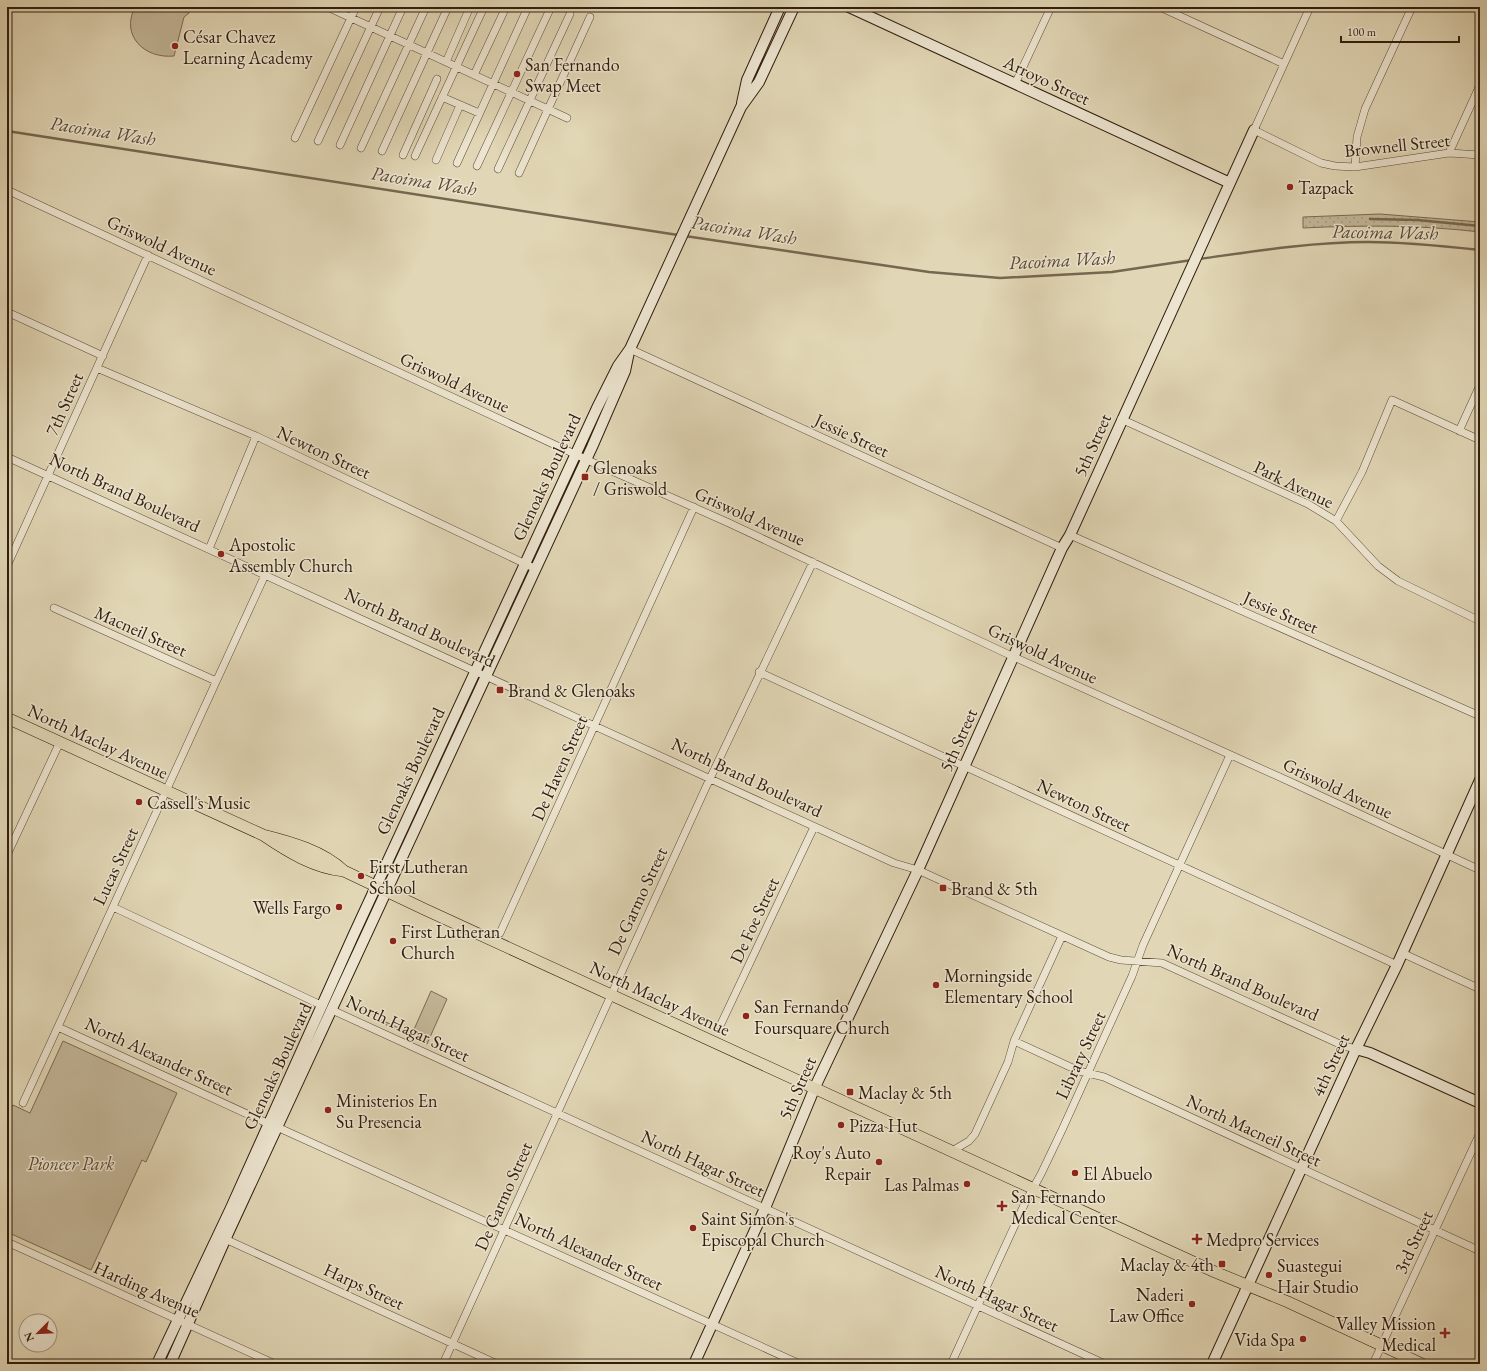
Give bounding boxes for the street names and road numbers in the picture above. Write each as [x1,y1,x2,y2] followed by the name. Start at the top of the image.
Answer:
[999,50,1094,110] street label: Arroyo Street
[1343,128,1451,162] street label: Brownell Street
[103,210,221,280] street label: Griswold Avenue
[396,347,514,417] street label: Griswold Avenue
[40,369,88,439] street label: 7th Street
[809,407,893,462] street label: Jessie Street
[506,409,586,544] street label: Glenoaks Boulevard
[1068,410,1116,480] street label: 5th Street
[273,420,375,484] street label: Newton Street
[46,447,205,537] street label: North Brand Boulevard
[1250,455,1338,513] street label: Park Avenue
[691,481,809,551] street label: Griswold Avenue
[341,582,500,672] street label: North Brand Boulevard
[1238,585,1322,639] street label: Jessie Street
[91,600,191,662] street label: Macneil Street
[984,618,1102,688] street label: Griswold Avenue
[24,698,172,784] street label: North Maclay Avenue
[370,703,450,838] street label: Glenoaks Boulevard
[934,705,982,775] street label: 5th Street
[526,712,593,824] street label: De Haven Street
[668,732,827,822] street label: North Brand Boulevard
[1279,753,1397,823] street label: Griswold Avenue
[1033,773,1135,837] street label: Newton Street
[87,823,143,909] street label: Lucas Street
[602,843,672,959] street label: De Garmo Street
[724,873,784,967] street label: De Foe Street
[1163,938,1323,1026] street label: North Brand Boulevard
[586,955,734,1041] street label: North Maclay Avenue
[343,989,474,1067] street label: North Hagar Street
[237,998,317,1133] street label: Glenoaks Boulevard
[1050,1007,1111,1103] street label: Library Street
[81,1012,237,1101] street label: North Alexander Street
[1305,1030,1355,1100] street label: 4th Street
[773,1053,821,1123] street label: 5th Street
[1183,1089,1325,1171] street label: North Macneil Street
[638,1124,769,1202] street label: North Hagar Street
[469,1138,537,1254] street label: De Garmo Street
[511,1207,667,1296] street label: North Alexander Street
[1388,1207,1438,1277] street label: 3rd Street
[90,1255,204,1323] street label: Harding Avenue
[320,1257,408,1315] street label: Harps Street
[932,1259,1063,1337] street label: North Hagar Street

